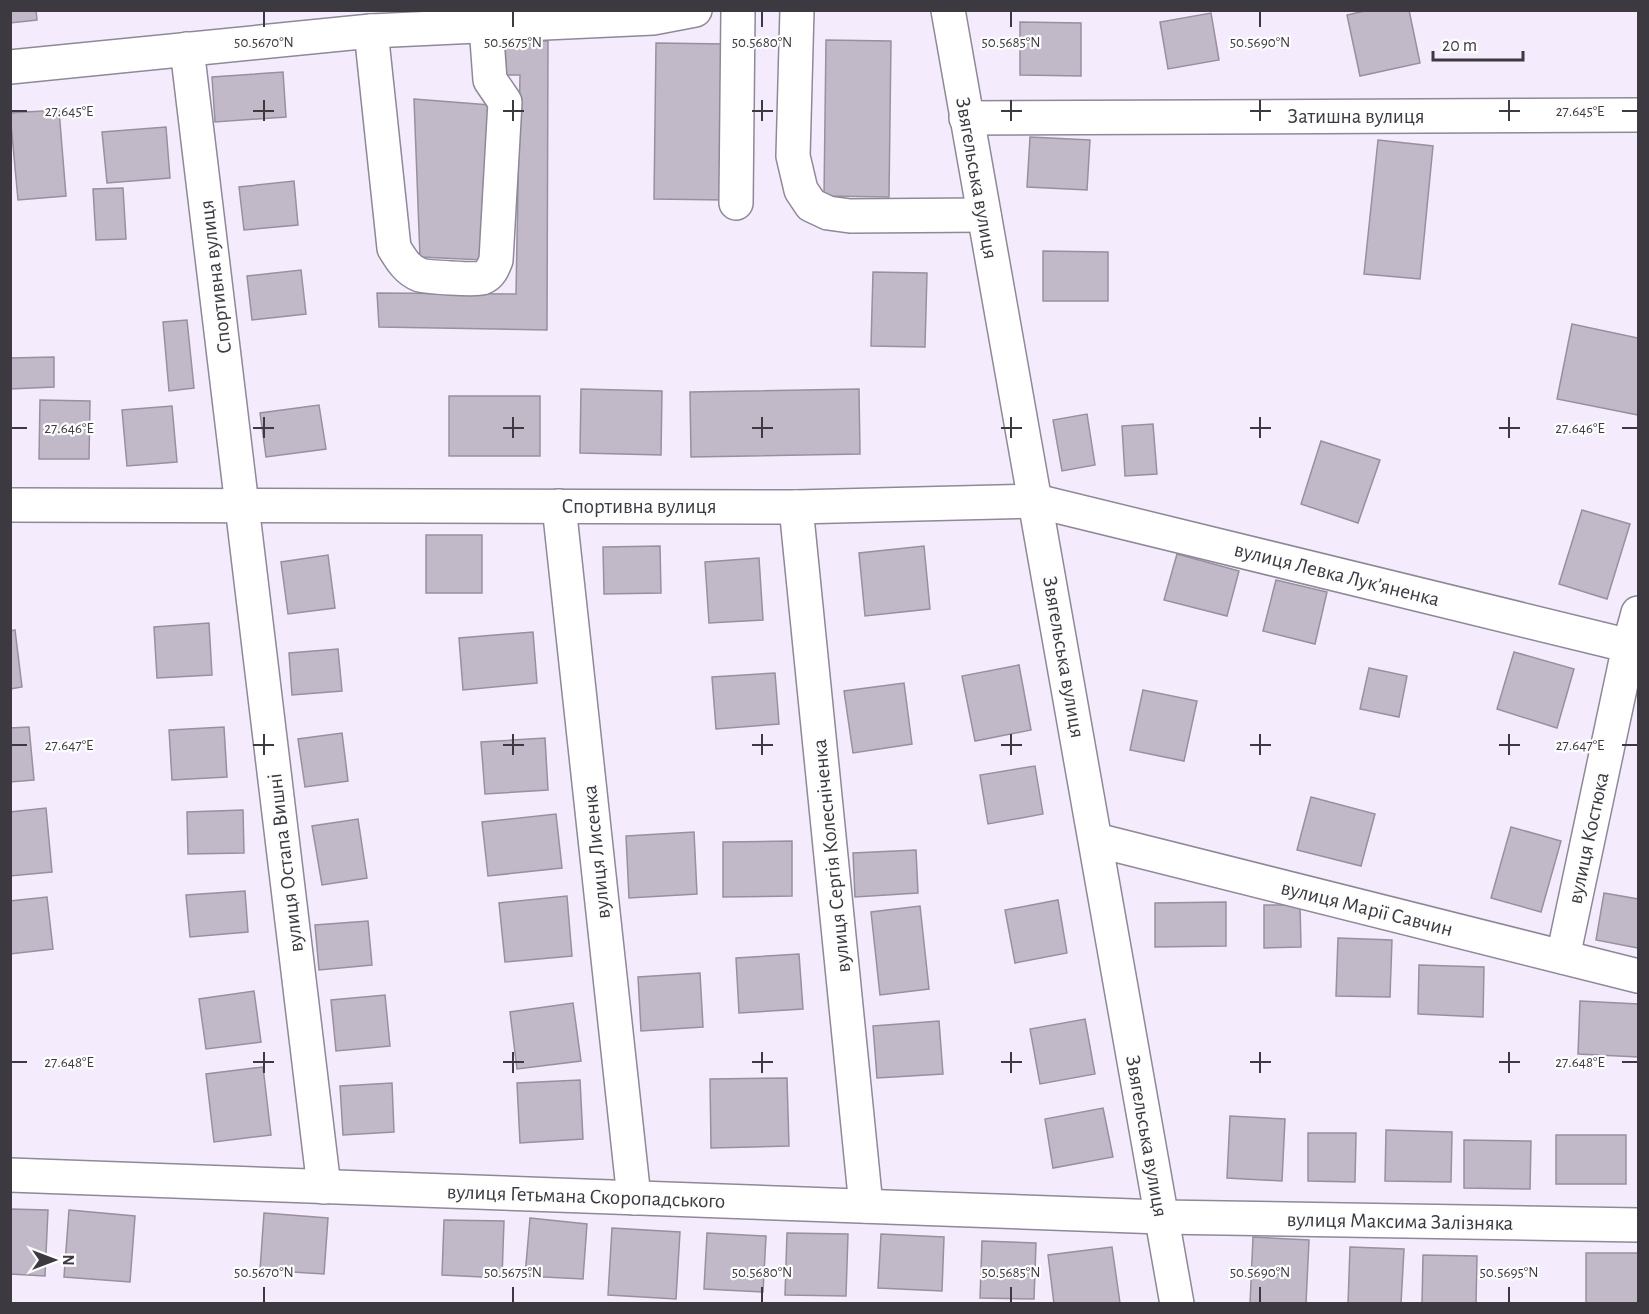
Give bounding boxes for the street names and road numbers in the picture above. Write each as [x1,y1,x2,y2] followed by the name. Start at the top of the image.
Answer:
[952,96,1001,261] street label: Звягельська вулиця
[1287,106,1425,127] street label: Затишна вулиця
[196,199,235,355] street label: Спортивна вулиця
[562,496,716,517] street label: Спортивна вулиця
[1232,539,1442,610] street label: вулиця Левка Лукʼяненка
[1039,575,1088,740] street label: Звягельська вулиця
[809,738,854,974] street label: вулиця Сергія Колесніченка
[1564,770,1613,906] street label: вулиця Костюка
[264,772,307,954] street label: вулиця Остапа Вишні
[579,784,614,920] street label: вулиця Лисенка
[1279,877,1455,940] street label: вулиця Марії Савчин
[1122,1054,1171,1219] street label: Звягельська вулиця
[446,1181,726,1212] street label: вулиця Гетьмана Скоропадського
[1286,1209,1514,1234] street label: вулиця Максима Залізняка

